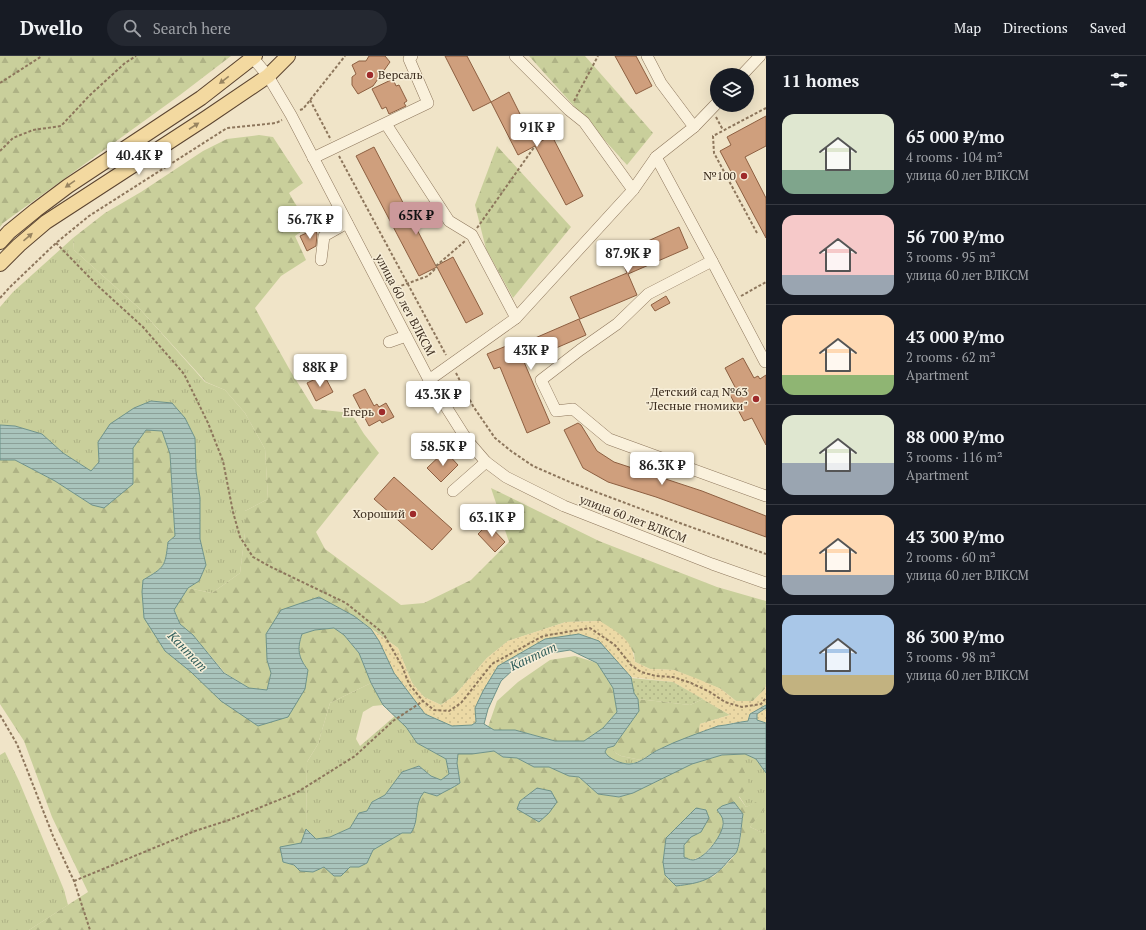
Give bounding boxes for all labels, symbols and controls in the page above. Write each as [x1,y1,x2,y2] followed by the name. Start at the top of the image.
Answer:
[107,10,387,46] search box
[20,15,83,40] text: Dwello
[121,17,143,39] icon: search
[153,18,231,38] text: Search here
[954,18,981,37] text: Map
[1003,18,1068,37] text: Directions
[1090,18,1126,37] text: Saved
[378,67,422,82] place label: Версаль
[710,68,754,112] map controls
[710,68,754,112] button: layers
[782,69,859,92] text: 11 homes
[1108,69,1130,91] icon: filters
[365,70,375,80] marker: Версаль
[219,76,230,84] one-way arrow
[509,114,565,148] pin: 91K ₽
[520,118,554,136] text: 91K ₽
[189,122,199,130] one-way arrow
[906,125,1004,148] text: 65 000 ₽/mo
[814,130,862,178] icon: home
[102,142,176,176] pin: 40.4K ₽
[116,146,162,164] text: 40.4K ₽
[906,148,1003,166] text: 4 rooms · 104 m²
[906,166,1029,184] text: улица 60 лет ВЛКСМ
[703,168,736,183] place label: №100
[739,171,749,181] marker: №100
[65,180,76,188] one-way arrow
[388,202,444,236] pin: 65K ₽
[273,206,347,240] pin: 56.7K ₽
[399,206,433,224] text: 65K ₽
[287,210,333,228] text: 56.7K ₽
[906,225,1004,248] text: 56 700 ₽/mo
[814,231,862,279] icon: home
[23,233,33,242] one-way arrow
[591,240,665,274] pin: 87.9K ₽
[605,244,651,262] text: 87.9K ₽
[906,248,996,266] text: 3 rooms · 95 m²
[372,250,439,359] street label: улица 60 лет ВЛКСМ
[906,266,1029,284] text: улица 60 лет ВЛКСМ
[906,325,1004,348] text: 43 000 ₽/mo
[814,331,862,379] icon: home
[503,337,559,371] pin: 43K ₽
[514,341,548,359] text: 43K ₽
[906,348,996,366] text: 2 rooms · 62 m²
[292,354,348,388] pin: 88K ₽
[303,358,337,376] text: 88K ₽
[906,366,969,384] text: Apartment
[401,381,475,415] pin: 43.3K ₽
[645,384,748,413] place label: Детский сад №63 "Лесные гномики"
[415,385,461,403] text: 43.3K ₽
[751,394,761,404] marker: Детский сад №63 "Лесные гномики"
[343,404,374,419] place label: Егерь
[377,407,387,417] marker: Егерь
[906,425,1004,448] text: 88 000 ₽/mo
[814,431,862,479] icon: home
[406,433,480,467] pin: 58.5K ₽
[420,437,466,455] text: 58.5K ₽
[906,448,1003,466] text: 3 rooms · 116 m²
[625,452,699,486] pin: 86.3K ₽
[639,456,685,474] text: 86.3K ₽
[906,466,969,484] text: Apartment
[577,491,689,546] street label: улица 60 лет ВЛКСМ
[455,504,529,538] pin: 63.1K ₽
[353,506,405,521] place label: Хороший
[469,508,515,526] text: 63.1K ₽
[408,509,418,519] marker: Хороший
[906,525,1004,548] text: 43 300 ₽/mo
[814,531,862,579] icon: home
[906,548,996,566] text: 2 rooms · 60 m²
[906,566,1029,584] text: улица 60 лет ВЛКСМ
[906,625,1004,648] text: 86 300 ₽/mo
[164,626,212,675] water label: Кантат
[814,631,862,679] icon: home
[506,637,559,675] water label: Кантат
[906,648,996,666] text: 3 rooms · 98 m²
[906,666,1029,684] text: улица 60 лет ВЛКСМ

